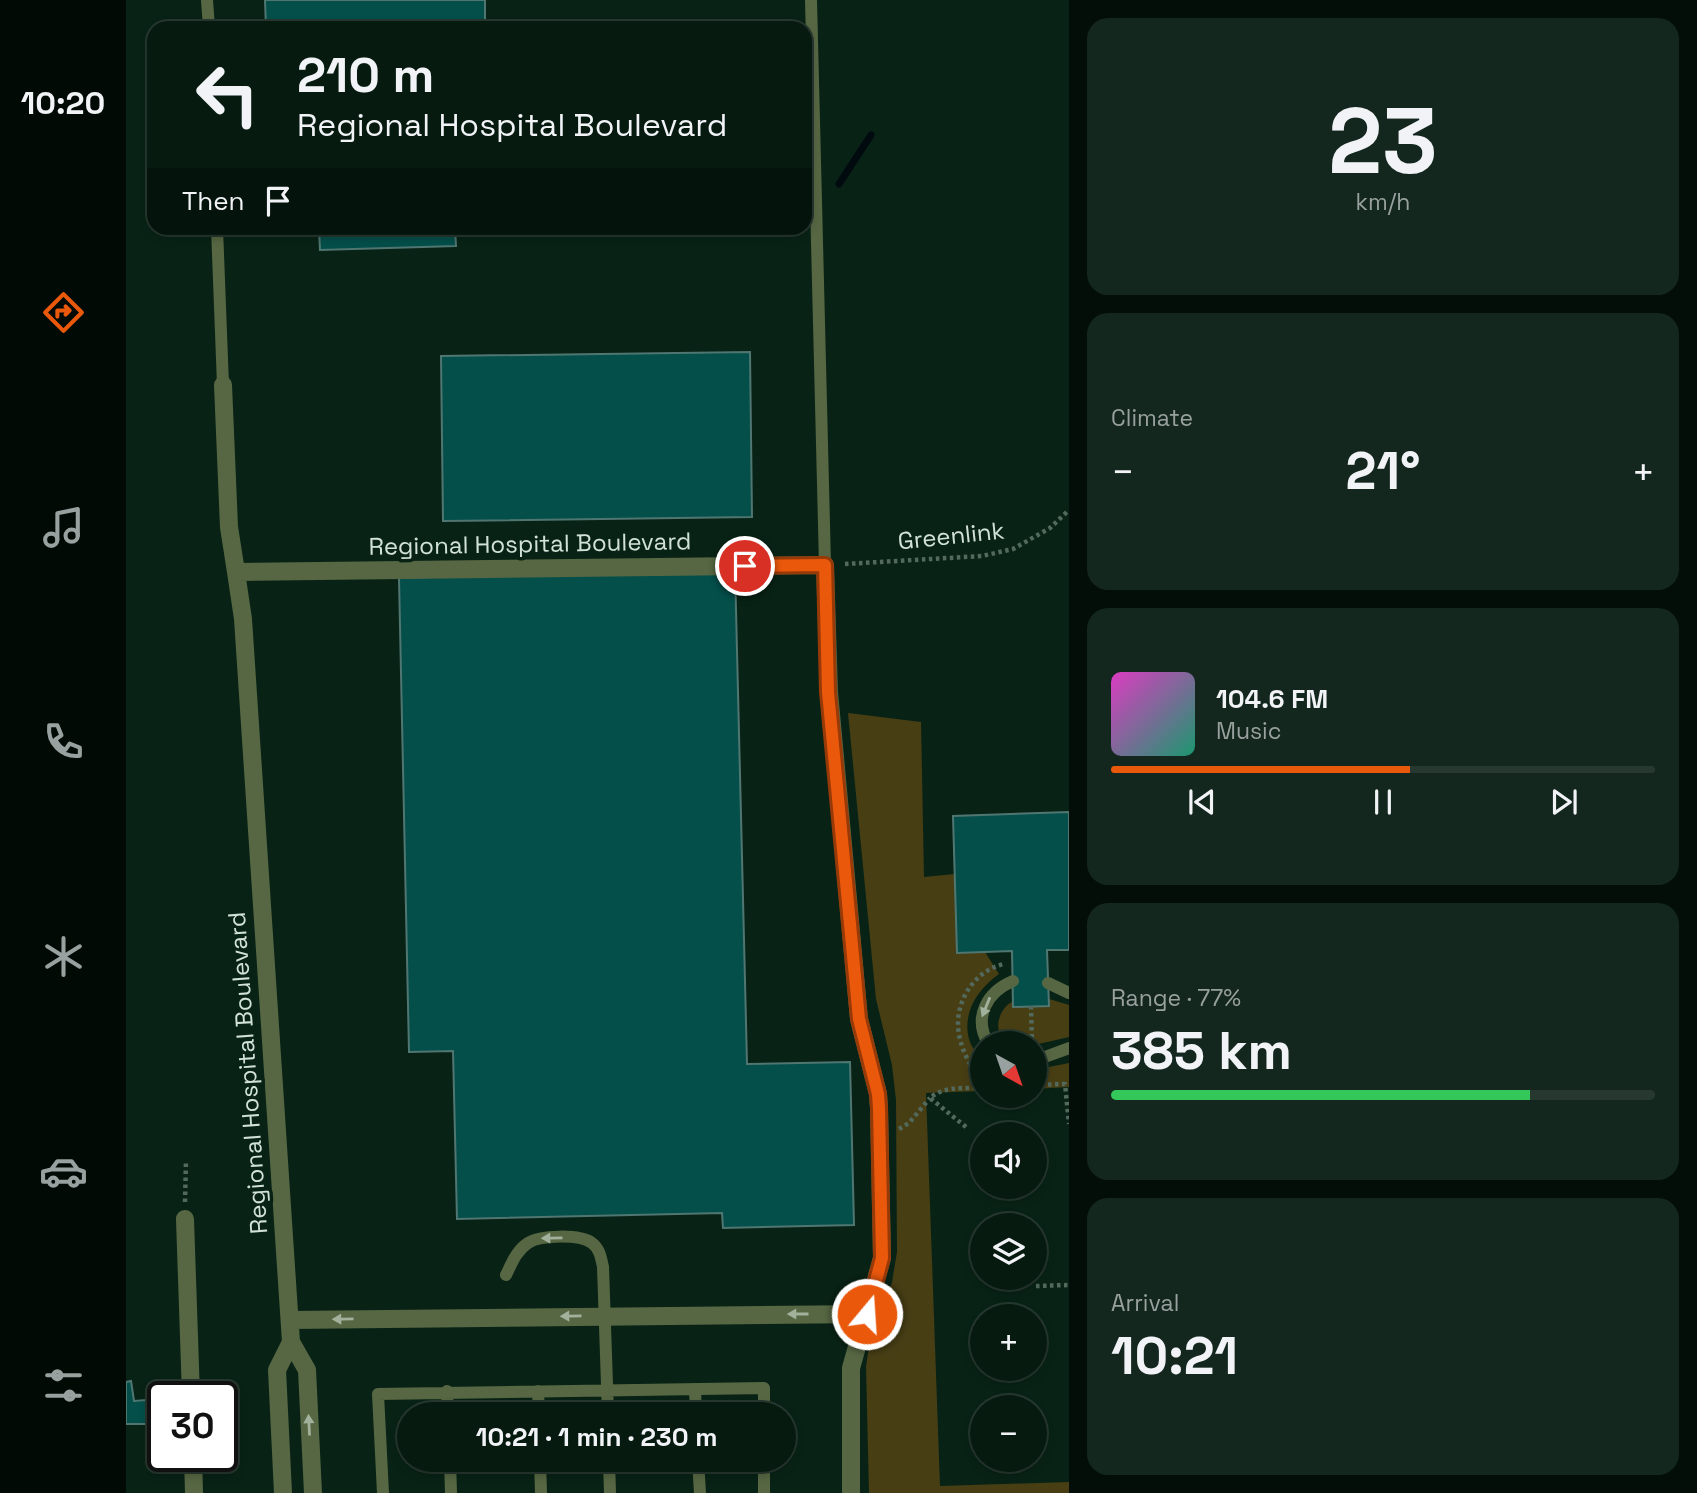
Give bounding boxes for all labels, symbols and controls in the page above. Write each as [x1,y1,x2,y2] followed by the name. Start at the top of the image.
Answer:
[297,44,434,106] text: 210 m
[182,49,273,140] icon: left
[21,83,105,123] text: 10:20
[1328,83,1438,200] text: 23
[297,105,727,145] text: Regional Hospital Boulevard
[259,182,297,220] icon: arrive
[182,184,245,218] text: Then
[1356,187,1410,217] text: km/h
[39,288,88,337] icon: directions
[1111,403,1193,433] text: Climate
[1346,438,1420,504] text: 21°
[1111,448,1135,496] text: −
[1631,448,1655,496] text: +
[39,503,88,552] icon: music
[896,514,1006,557] street label: Greenlink
[368,525,692,562] street label: Regional Hospital Boulevard
[715,536,775,596] pin
[726,547,764,585] icon: arrive
[1216,682,1328,716] text: 104.6 FM
[1216,716,1281,746] text: Music
[39,717,88,766] icon: phone
[1183,783,1221,821] icon: previous
[1364,783,1402,821] icon: pause
[1545,783,1583,821] icon: next
[221,911,274,1235] street label: Regional Hospital Boulevard
[39,932,88,981] icon: climate
[1111,983,1241,1013] text: Range · 77%
[980,996,991,1017] one-way arrow
[1111,1018,1292,1084] text: 385 km
[970,1031,1046,1108] north arrow
[970,1031,1047,1472] map controls
[970,1122,1047,1199] button: sound
[39,1147,88,1196] icon: car
[970,1213,1047,1290] button: layers
[540,1232,562,1244] one-way arrow
[830,1277,904,1351] position arrow
[1111,1288,1179,1318] text: Arrival
[970,1304,1047,1381] button: +
[787,1308,809,1320] one-way arrow
[560,1310,582,1322] one-way arrow
[332,1313,354,1325] one-way arrow
[1111,1323,1238,1389] text: 10:21
[39,1361,88,1410] icon: filters
[147,1381,238,1472] speed limit sign: 30
[970,1395,1047,1472] button: −
[304,1414,315,1436] one-way arrow
[476,1420,717,1454] text: 10:21 · 1 min · 230 m

